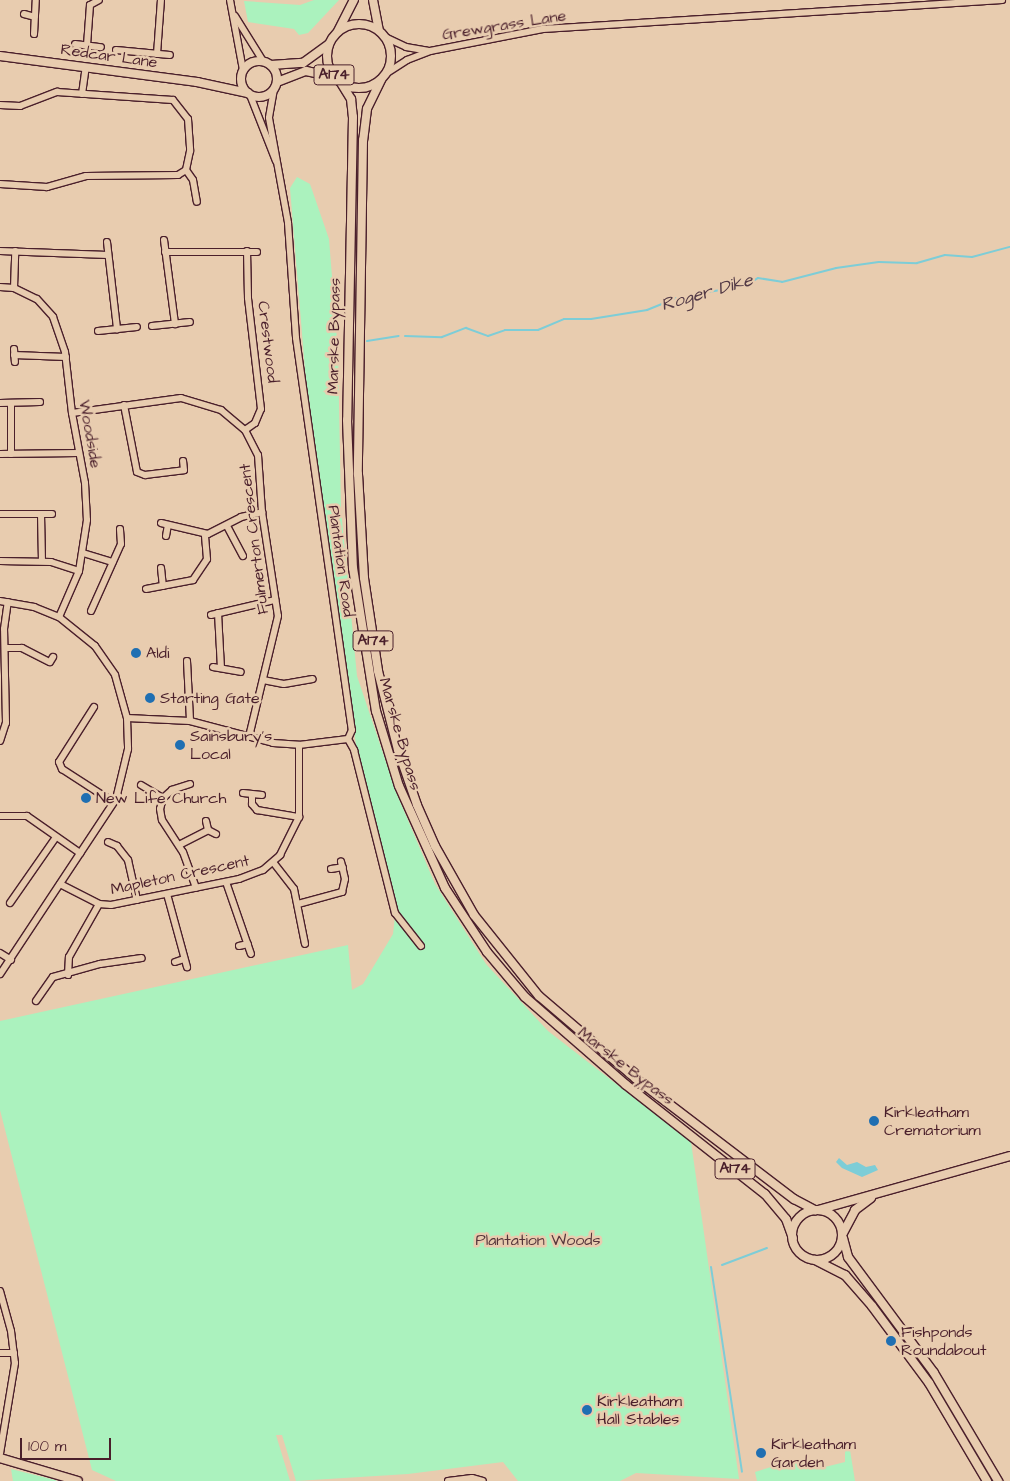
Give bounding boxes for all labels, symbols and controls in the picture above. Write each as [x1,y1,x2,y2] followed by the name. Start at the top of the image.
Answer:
[441,6,567,44] street label: Grewgrass Lane
[59,40,159,72] street label: Redcar Lane
[313,62,355,88] road number: A174
[659,270,755,316] water label: Roger Dike
[323,278,345,394] street label: Marske Bypass
[253,300,283,384] street label: Crestwood
[75,399,105,469] street label: Woodside
[235,463,273,615] street label: Fulmerton Crescent
[324,504,358,618] street label: Plantation Road
[352,628,394,654] road number: A174
[146,643,169,663] place label: Aldi
[130,647,142,659] marker: Aldi
[375,675,425,793] street label: Marske Bypass
[160,688,260,708] place label: Starting Gate
[144,692,156,704] marker: Starting Gate
[190,726,272,764] place label: Sainsbury's Local
[174,739,186,751] marker: Sainsbury's Local
[96,788,226,808] place label: New Life Church
[80,792,92,804] marker: New Life Church
[109,851,251,899] street label: Mapleton Crescent
[574,1023,678,1109] street label: Marske Bypass
[884,1102,981,1140] place label: Kirkleatham Crematorium
[868,1115,880,1127] marker: Kirkleatham Crematorium
[714,1156,756,1182] road number: A174
[475,1230,601,1250] park label: Plantation Woods
[901,1322,986,1360] place label: Fishponds Roundabout
[885,1335,897,1347] marker: Fishponds Roundabout
[597,1391,682,1429] place label: Kirkleatham Hall Stables
[581,1404,593,1416] marker: Kirkleatham Hall Stables
[22,1428,114,1460] scale bar
[771,1434,856,1472] place label: Kirkleatham Garden
[28,1436,67,1457] text: 100 m
[755,1447,767,1459] marker: Kirkleatham Garden

